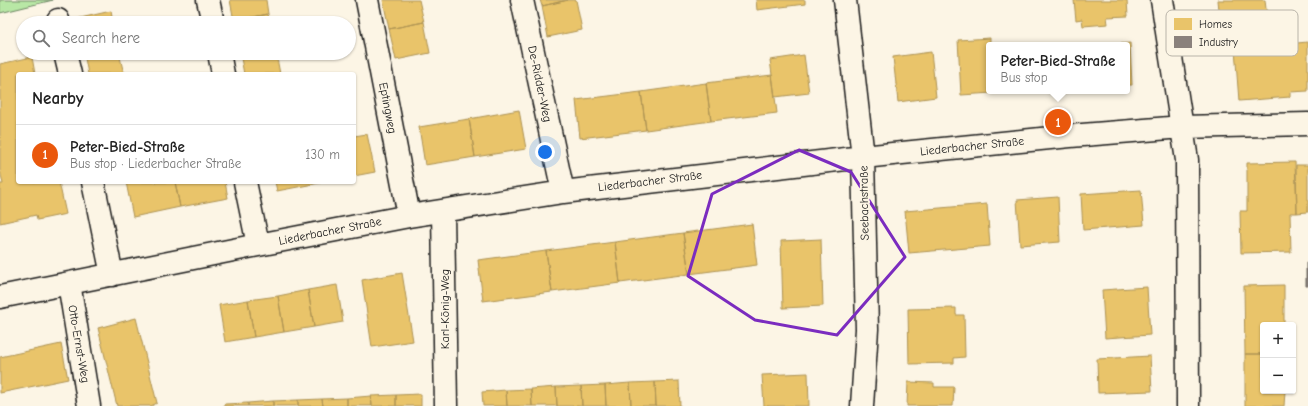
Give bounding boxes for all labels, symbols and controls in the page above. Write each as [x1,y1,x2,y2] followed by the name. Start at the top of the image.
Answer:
[1166,10,1298,56] legend
[16,16,356,60] search box
[1199,18,1232,31] text: Homes
[30,27,52,49] icon: search
[62,29,140,47] text: Search here
[1199,36,1238,49] text: Industry
[986,42,1130,94] popup
[525,45,555,123] street label: De-Ridder-Weg
[1001,52,1115,70] text: Peter-Bied-Straße
[1001,70,1048,85] text: Bus stop
[376,81,400,135] street label: Eptingweg
[32,89,83,108] text: Nearby
[1045,107,1071,137] pin: 1
[919,134,1025,158] street label: Liederbacher Straße
[70,138,185,156] text: Peter-Bied-Straße
[535,142,555,162] your location
[42,147,48,162] text: 1
[305,147,340,162] text: 130 m
[70,156,241,171] text: Bus stop · Liederbacher Straße
[856,165,872,241] street label: Seebachstraße
[597,168,703,194] street label: Liederbacher Straße
[277,214,383,248] street label: Liederbacher Straße
[438,269,452,349] street label: Karl-König-Weg
[65,304,93,384] street label: Otto-Ernst-Weg
[1260,322,1296,394] map controls
[1260,322,1296,358] button: +
[1260,358,1296,394] button: −

